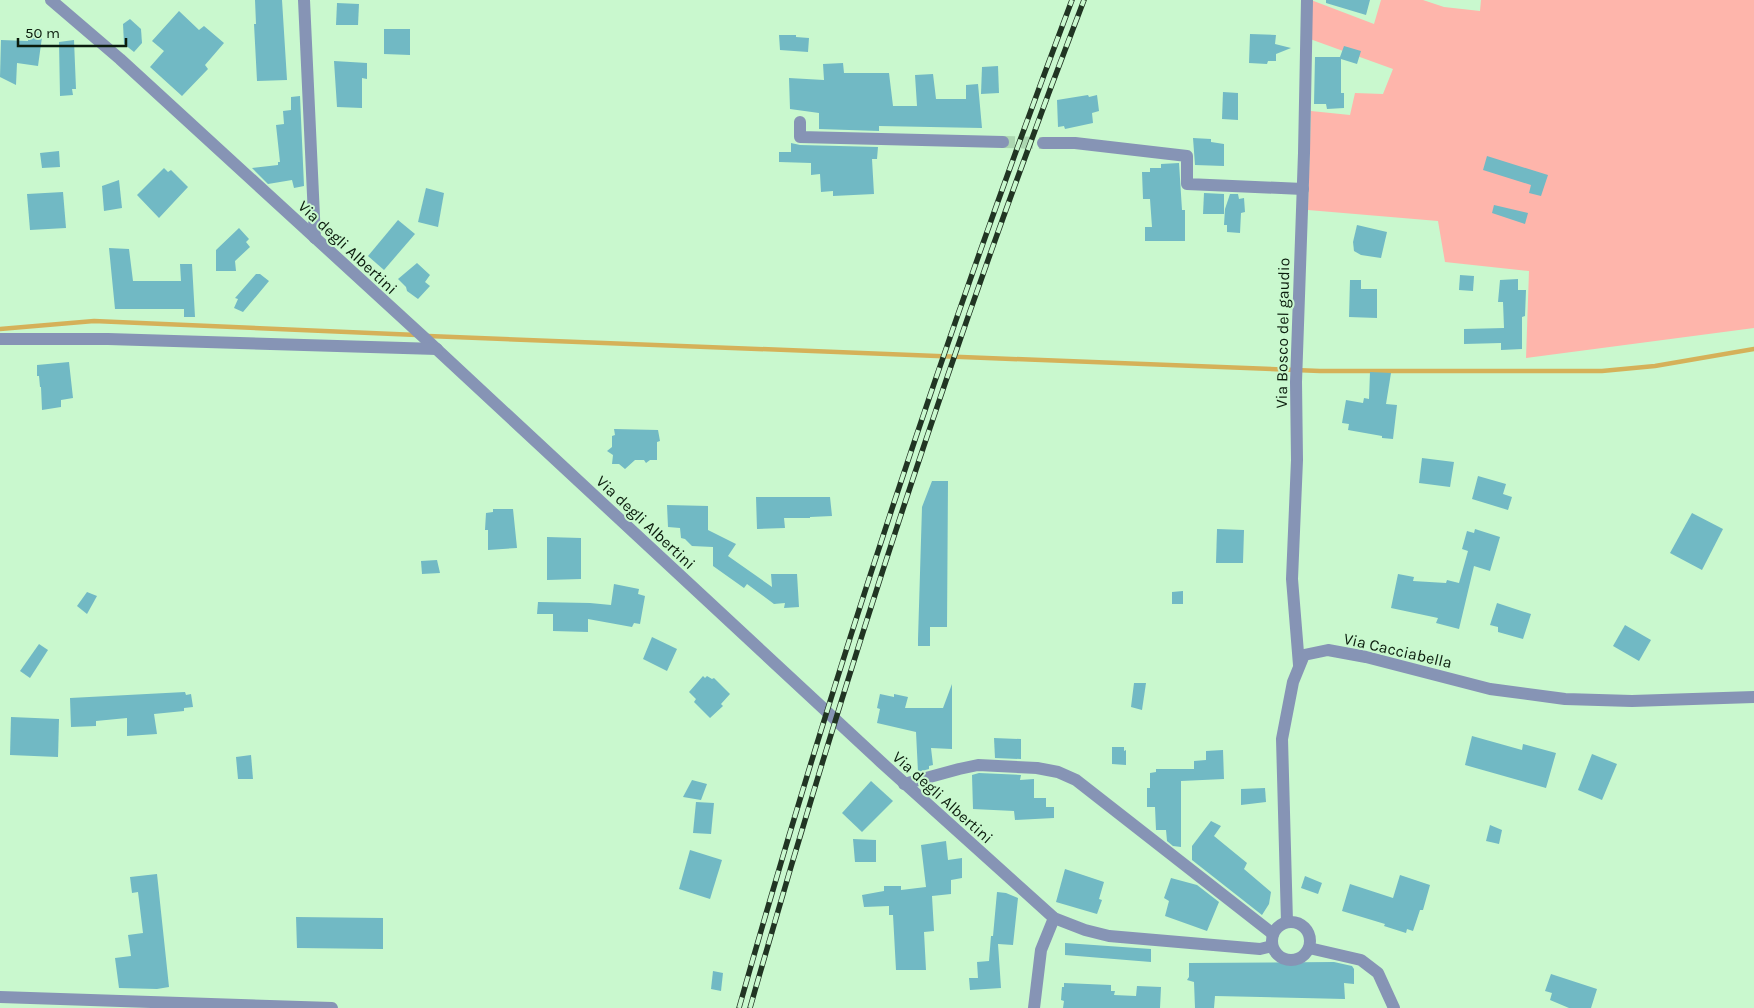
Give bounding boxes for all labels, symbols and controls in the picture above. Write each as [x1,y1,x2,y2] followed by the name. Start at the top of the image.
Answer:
[18,15,125,47] scale bar
[25,24,60,42] text: 50 m
[294,197,401,298] street label: Via degli Albertini
[1272,257,1293,409] street label: Via Bosco del gaudio
[592,472,699,573] street label: Via degli Albertini
[1342,629,1454,672] street label: Via Cacciabella
[889,747,997,847] street label: Via degli Albertini

